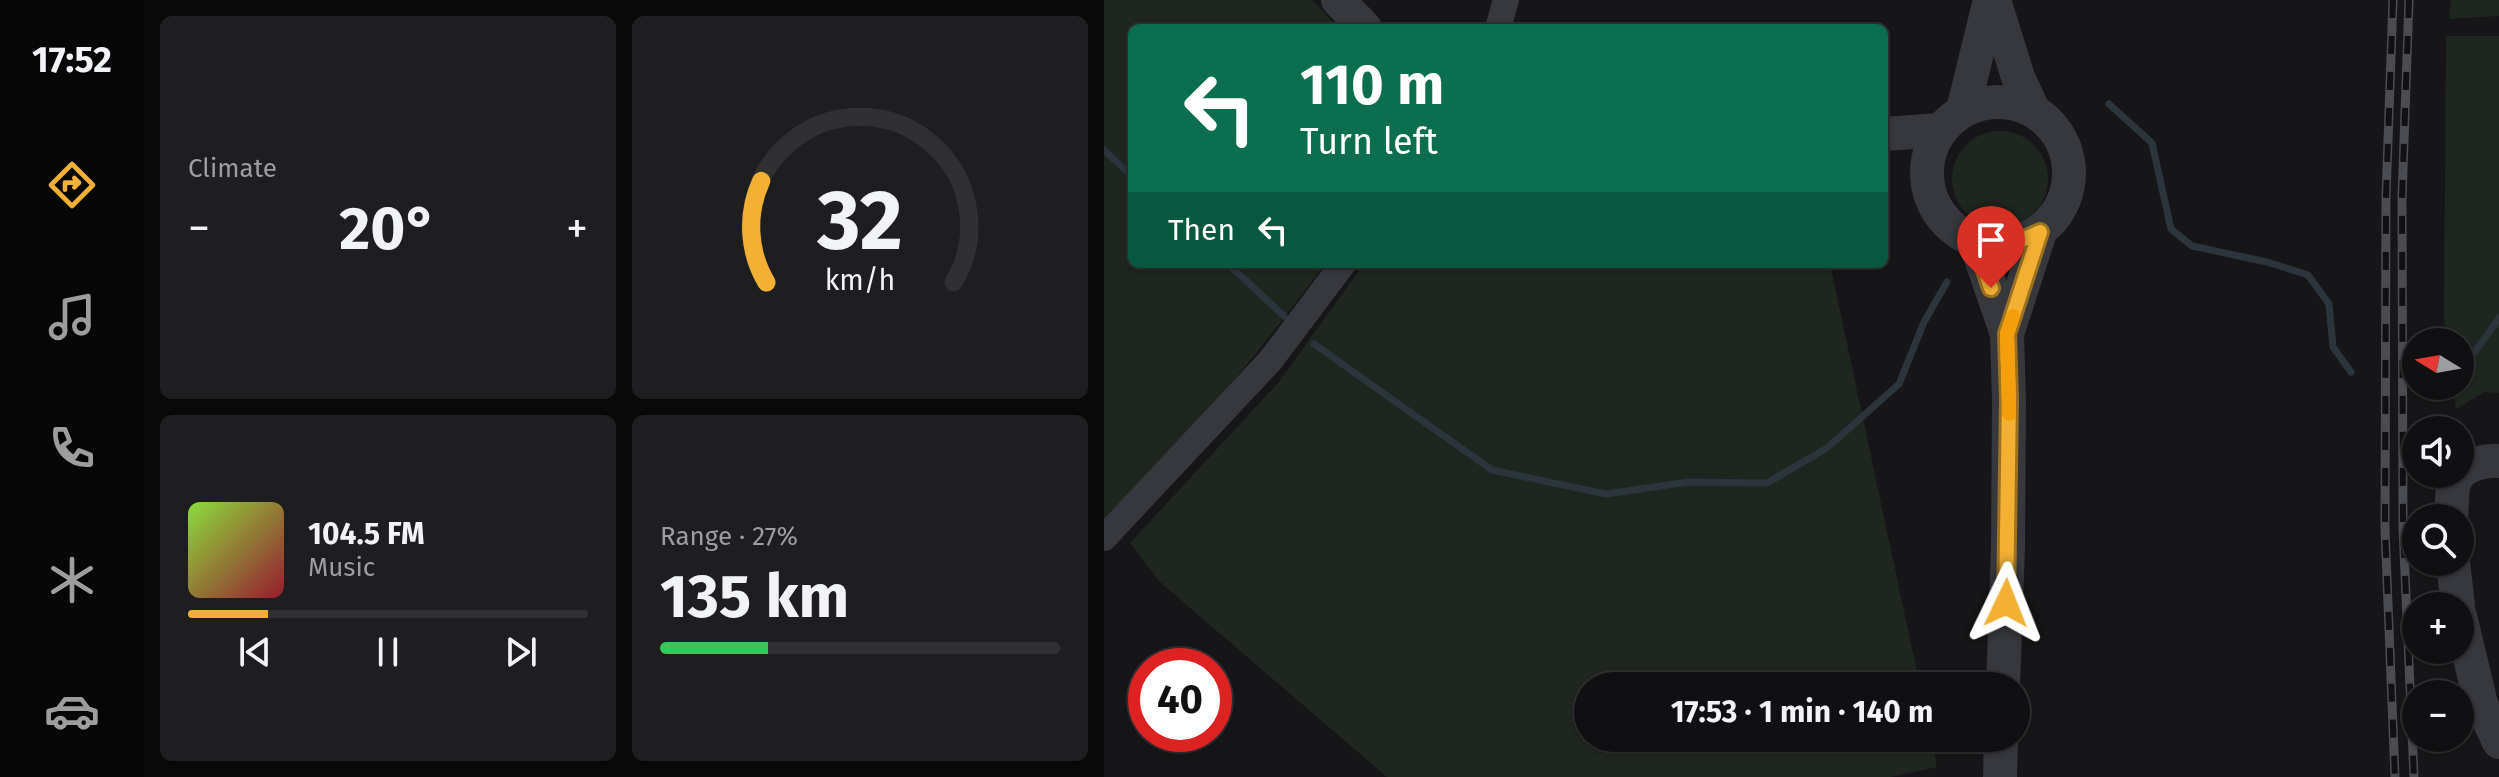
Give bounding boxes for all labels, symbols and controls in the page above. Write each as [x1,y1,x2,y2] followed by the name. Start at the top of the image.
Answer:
[32,38,112,82] text: 17:52
[1300,52,1444,119] text: 110 m
[1168,56,1272,160] icon: left
[1300,120,1438,164] text: Turn left
[188,153,277,184] text: Climate
[44,157,100,213] icon: directions
[816,171,903,271] text: 32
[339,193,437,265] text: 20°
[188,202,210,255] text: −
[566,202,588,255] text: +
[1957,206,2025,288] pin
[1251,208,1295,252] icon: left
[1168,212,1235,248] text: Then
[1969,218,2013,262] icon: arrive
[825,263,895,298] text: km/h
[44,289,100,345] icon: music
[2402,328,2474,400] north arrow
[2402,328,2474,752] map controls
[2402,416,2474,488] button: sound
[44,420,100,476] icon: phone
[2402,504,2474,576] button: search
[308,516,425,552] text: 104.5 FM
[660,521,798,552] text: Range · 27%
[44,552,100,608] icon: climate
[308,552,375,583] text: Music
[660,561,849,633] text: 135 km
[1964,561,2048,645] position arrow
[2402,592,2474,664] button: +
[233,630,277,674] icon: previous
[366,630,410,674] icon: pause
[499,630,543,674] icon: next
[1128,648,1232,752] speed limit sign: 40
[2402,680,2474,752] button: −
[44,683,100,739] icon: car
[1671,694,1933,730] text: 17:53 · 1 min · 140 m

